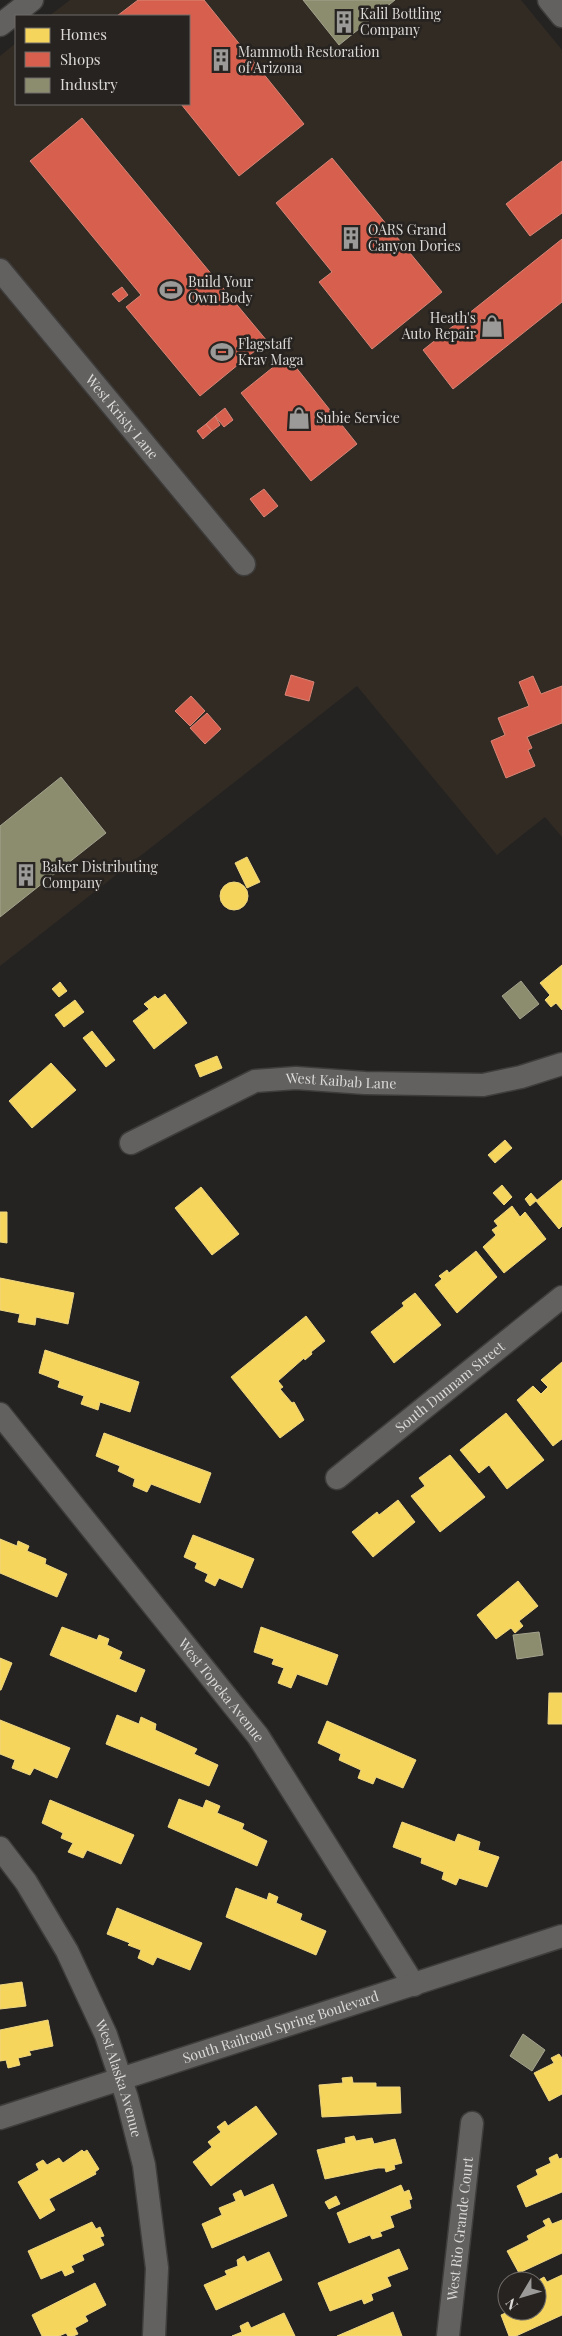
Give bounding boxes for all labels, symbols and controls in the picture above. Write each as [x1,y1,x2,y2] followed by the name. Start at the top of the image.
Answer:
[360,4,442,39] place label: Kalil Bottling Company
[331,9,357,35] building icon: Kalil Bottling Company
[15,15,190,105] legend
[60,24,107,44] text: Homes
[238,42,380,77] place label: Mammoth Restoration of Arizona
[208,47,234,73] building icon: Mammoth Restoration of Arizona
[60,49,101,69] text: Shops
[60,74,118,94] text: Industry
[368,220,461,255] place label: OARS Grand Canyon Dories
[338,225,364,251] building icon: OARS Grand Canyon Dories
[188,272,254,307] place label: Build Your Own Body
[158,277,184,303] sports icon: Build Your Own Body
[401,308,477,343] place label: Heath's Auto Repair
[479,313,505,339] shop icon: Heath's Auto Repair
[238,334,304,369] place label: Flagstaff Krav Maga
[209,339,235,365] sports icon: Flagstaff Krav Maga
[81,369,163,463] street label: West Kristy Lane
[286,405,312,431] shop icon: Subie Service
[316,408,400,427] place label: Subie Service
[42,857,159,892] place label: Baker Distributing Company
[13,862,39,888] building icon: Baker Distributing Company
[284,1068,396,1093] street label: West Kaibab Lane
[391,1336,509,1437] street label: South Dunnam Street
[174,1633,269,1745] street label: West Topeka Avenue
[180,1986,381,2067] street label: South Railroad Spring Boulevard
[91,2015,147,2139] street label: West Alaska Avenue
[442,2155,477,2302] street label: West Rio Grande Court
[497,2271,547,2321] north arrow
[501,2294,522,2314] text: N

